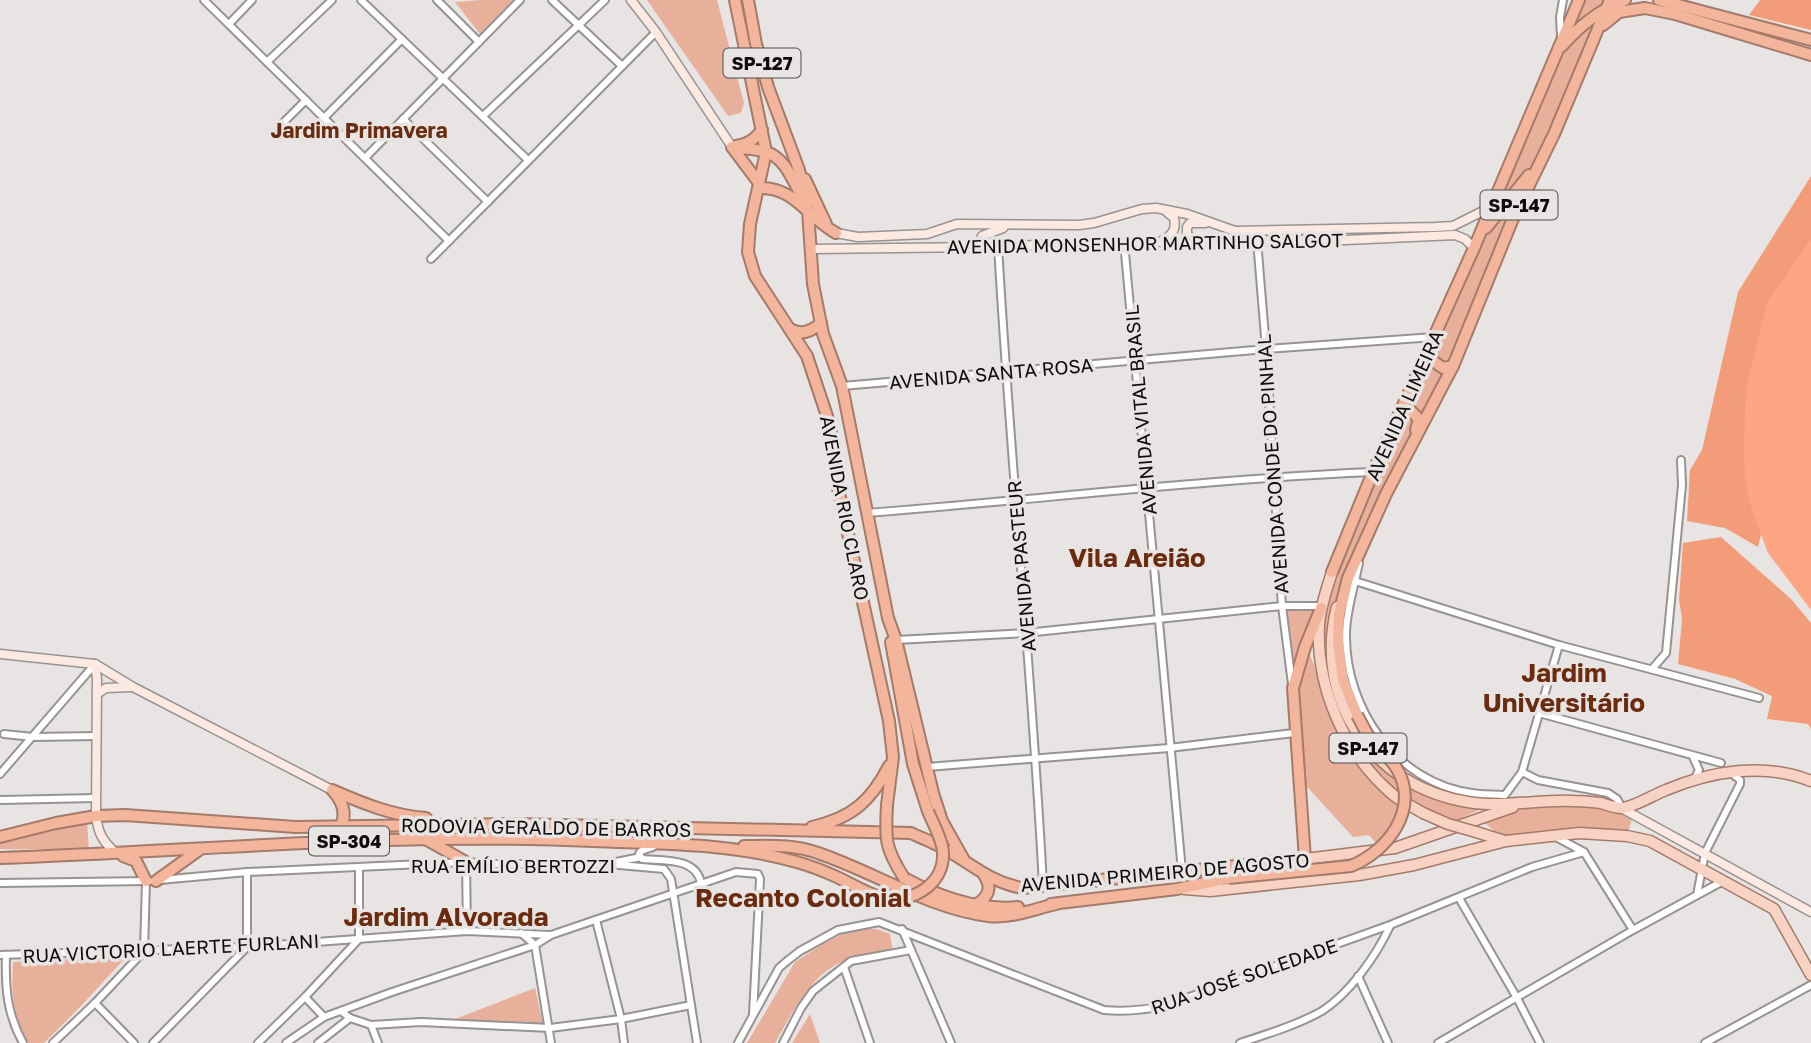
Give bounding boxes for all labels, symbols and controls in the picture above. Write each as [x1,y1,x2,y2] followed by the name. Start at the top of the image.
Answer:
[724,48,800,78] road number: SP-127
[270,117,448,143] district label: Jardim Primavera
[1480,190,1558,220] road number: SP-147
[947,228,1343,258] street label: AVENIDA MONSENHOR MARTINHO SALGOT
[1119,304,1161,516] street label: AVENIDA VITAL BRASIL
[1360,326,1448,484] street label: AVENIDA LIMEIRA
[1251,333,1293,595] street label: AVENIDA CONDE DO PINHAL
[888,353,1094,393] street label: AVENIDA SANTA ROSA
[816,414,874,602] street label: AVENIDA RIO CLARO
[1002,479,1040,653] street label: AVENIDA PASTEUR
[1068,542,1206,573] district label: Vila Areião
[1483,657,1645,718] district label: Jardim Universitário
[1330,734,1406,762] road number: SP-147
[401,813,691,841] street label: RODOVIA GERALDO DE BARROS
[309,826,389,856] road number: SP-304
[1020,848,1310,896] street label: AVENIDA PRIMEIRO DE AGOSTO
[411,854,615,877] street label: RUA EMÍLIO BERTOZZI
[695,882,911,913] district label: Recanto Colonial
[344,901,548,932] district label: Jardim Alvorada
[22,929,320,967] street label: RUA VICTORIO LAERTE FURLANI
[1148,933,1340,1019] street label: RUA JOSÉ SOLEDADE

